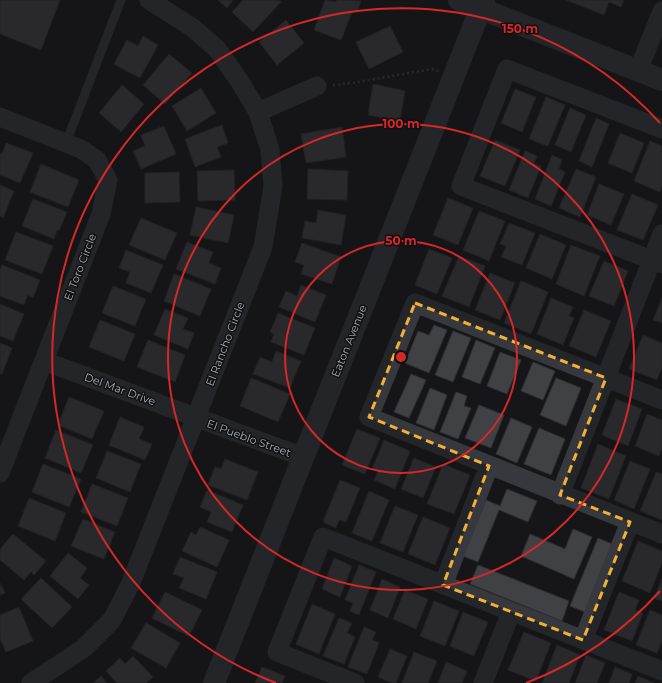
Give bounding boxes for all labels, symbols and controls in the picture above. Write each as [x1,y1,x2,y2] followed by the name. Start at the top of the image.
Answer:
[502,21,538,36] text: 150 m
[383,116,419,131] text: 100 m
[61,231,99,302] street label: El Toro Circle
[385,233,417,248] text: 50 m
[203,300,248,388] street label: El Rancho Circle
[328,302,370,379] street label: Eaton Avenue
[394,350,408,364] centre of rings
[83,370,158,408] street label: Del Mar Drive
[205,416,294,460] street label: El Pueblo Street

